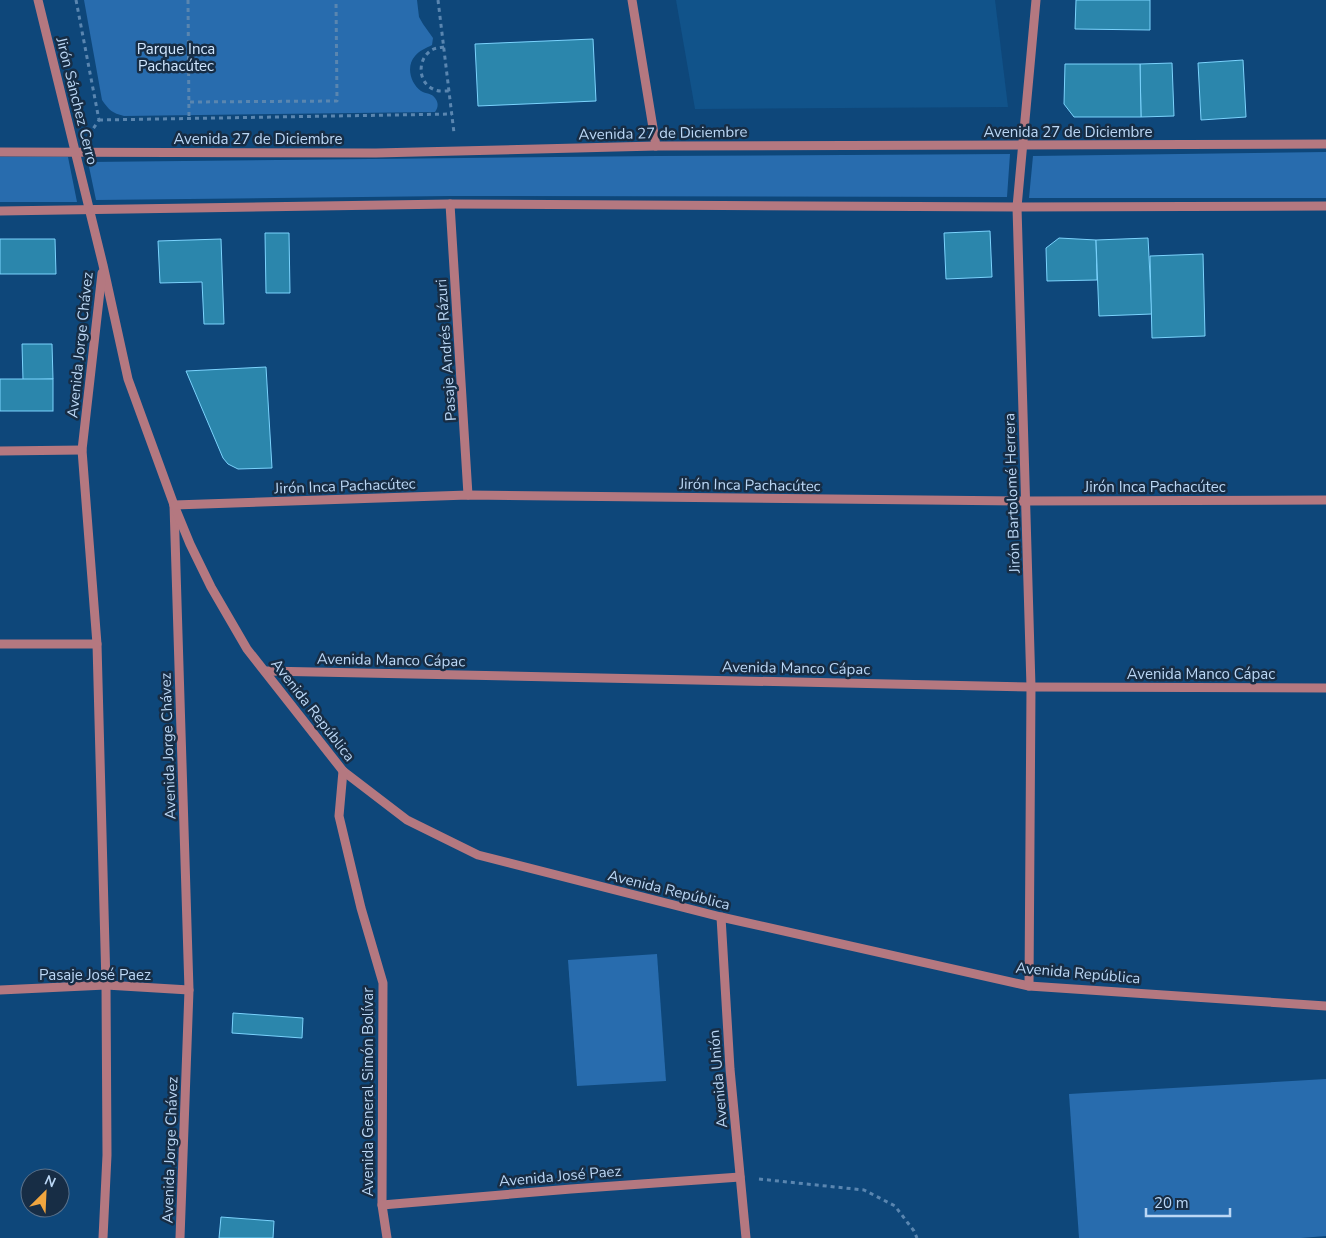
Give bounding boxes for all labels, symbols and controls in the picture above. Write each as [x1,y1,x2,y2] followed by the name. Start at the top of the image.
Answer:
[51,34,103,167] street label: Jirón Sánchez Cerro
[137,39,215,76] park label: Parque Inca Pachacútec
[578,122,748,144] street label: Avenida 27 de Diciembre
[984,122,1153,142] street label: Avenida 27 de Diciembre
[174,129,343,149] street label: Avenida 27 de Diciembre
[62,271,98,419] street label: Avenida Jorge Chávez
[431,278,461,422] street label: Pasaje Andrés Rázuri
[999,413,1025,574] street label: Jirón Bartolomé Herrera
[273,474,416,498] street label: Jirón Inca Pachacútec
[678,474,821,496] street label: Jirón Inca Pachacútec
[1083,477,1226,497] street label: Jirón Inca Pachacútec
[317,649,465,671] street label: Avenida Manco Cápac
[267,655,359,765] street label: Avenida República
[722,657,870,679] street label: Avenida Manco Cápac
[1127,664,1275,684] street label: Avenida Manco Cápac
[155,672,181,820] street label: Avenida Jorge Chávez
[606,865,732,915] street label: Avenida República
[1015,958,1141,988] street label: Avenida República
[39,965,151,985] street label: Pasaje José Paez
[358,987,378,1197] street label: Avenida General Simón Bolívar
[704,1029,732,1129] street label: Avenida Unión
[157,1076,183,1224] street label: Avenida Jorge Chávez
[498,1161,622,1191] street label: Avenida José Paez
[20,1168,70,1218] north arrow
[41,1171,59,1192] text: N
[1146,1186,1230,1218] scale bar
[1154,1193,1189,1213] text: 20 m

